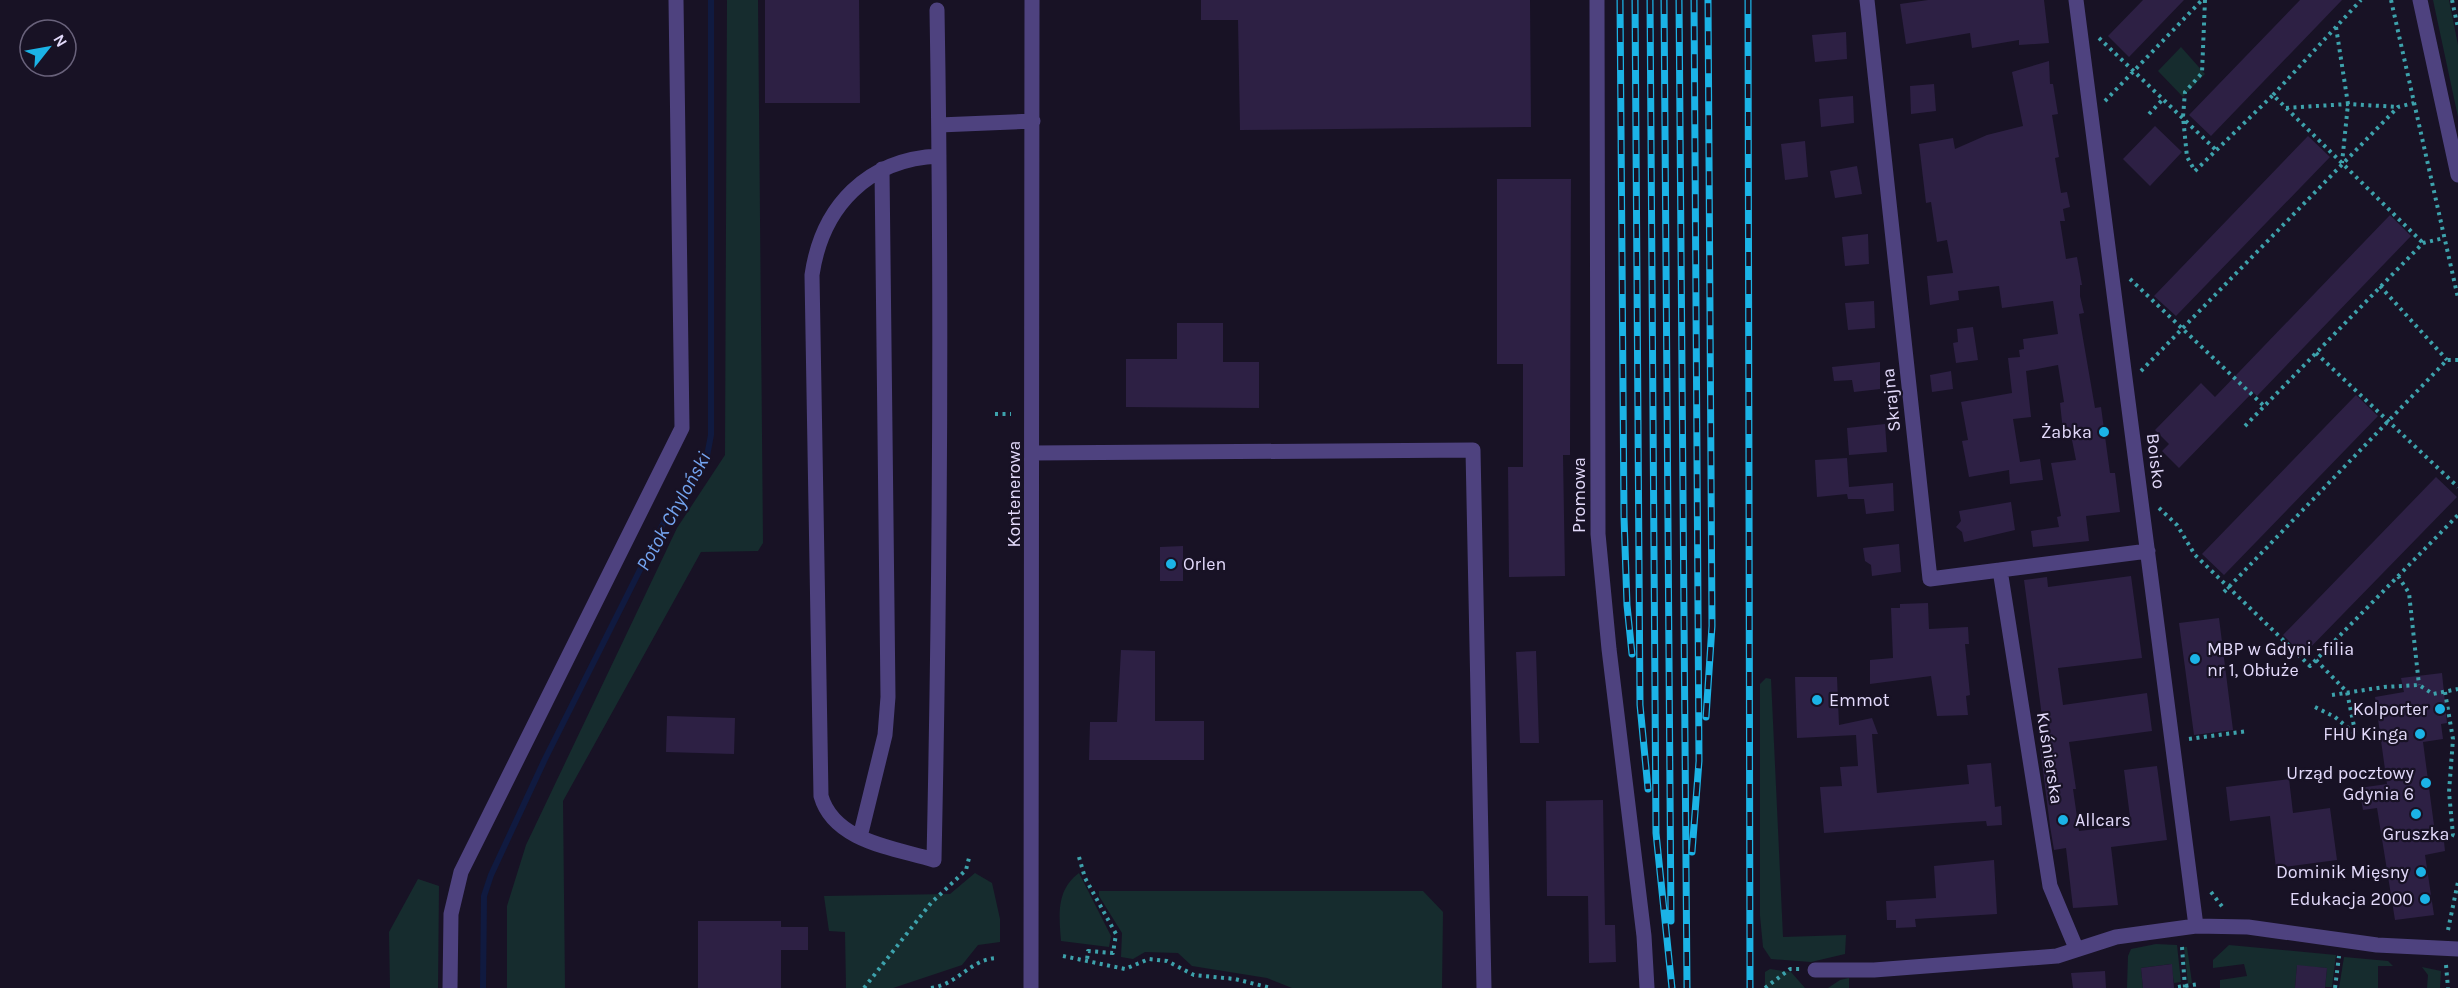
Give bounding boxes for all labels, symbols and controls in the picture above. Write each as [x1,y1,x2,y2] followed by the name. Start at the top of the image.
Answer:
[18,18,78,78] north arrow
[49,31,72,50] text: N
[1877,367,1905,433] street label: Skrajna
[2041,421,2092,443] place label: Żabka
[2097,425,2111,439] marker: Żabka
[2142,432,2170,490] street label: Boisko
[1003,440,1025,548] street label: Kontenerowa
[631,448,716,575] water label: Potok Chyloński
[1568,457,1590,533] street label: Promowa
[1183,553,1226,575] place label: Orlen
[1164,557,1178,571] marker: Orlen
[2207,638,2354,681] place label: MBP w Gdyni -filia nr 1, Obłuże
[2188,652,2202,666] marker: MBP w Gdyni -filia nr 1, Obłuże
[1829,689,1890,711] place label: Emmot
[1810,693,1824,707] marker: Emmot
[2353,698,2428,720] place label: Kolporter
[2433,702,2447,716] marker: Kolporter
[2032,710,2068,806] street label: Kuśnierska
[2323,723,2408,745] place label: FHU Kinga
[2413,727,2427,741] marker: FHU Kinga
[2286,762,2415,805] place label: Urząd pocztowy Gdynia 6
[2419,776,2433,790] marker: Urząd pocztowy Gdynia 6
[2409,807,2423,821] marker: Gruszka
[2075,809,2131,831] place label: Allcars
[2056,813,2070,827] marker: Allcars
[2382,823,2450,845] place label: Gruszka
[2276,861,2410,883] place label: Dominik Mięsny
[2414,865,2428,879] marker: Dominik Mięsny
[2290,888,2413,910] place label: Edukacja 2000
[2418,892,2432,906] marker: Edukacja 2000

